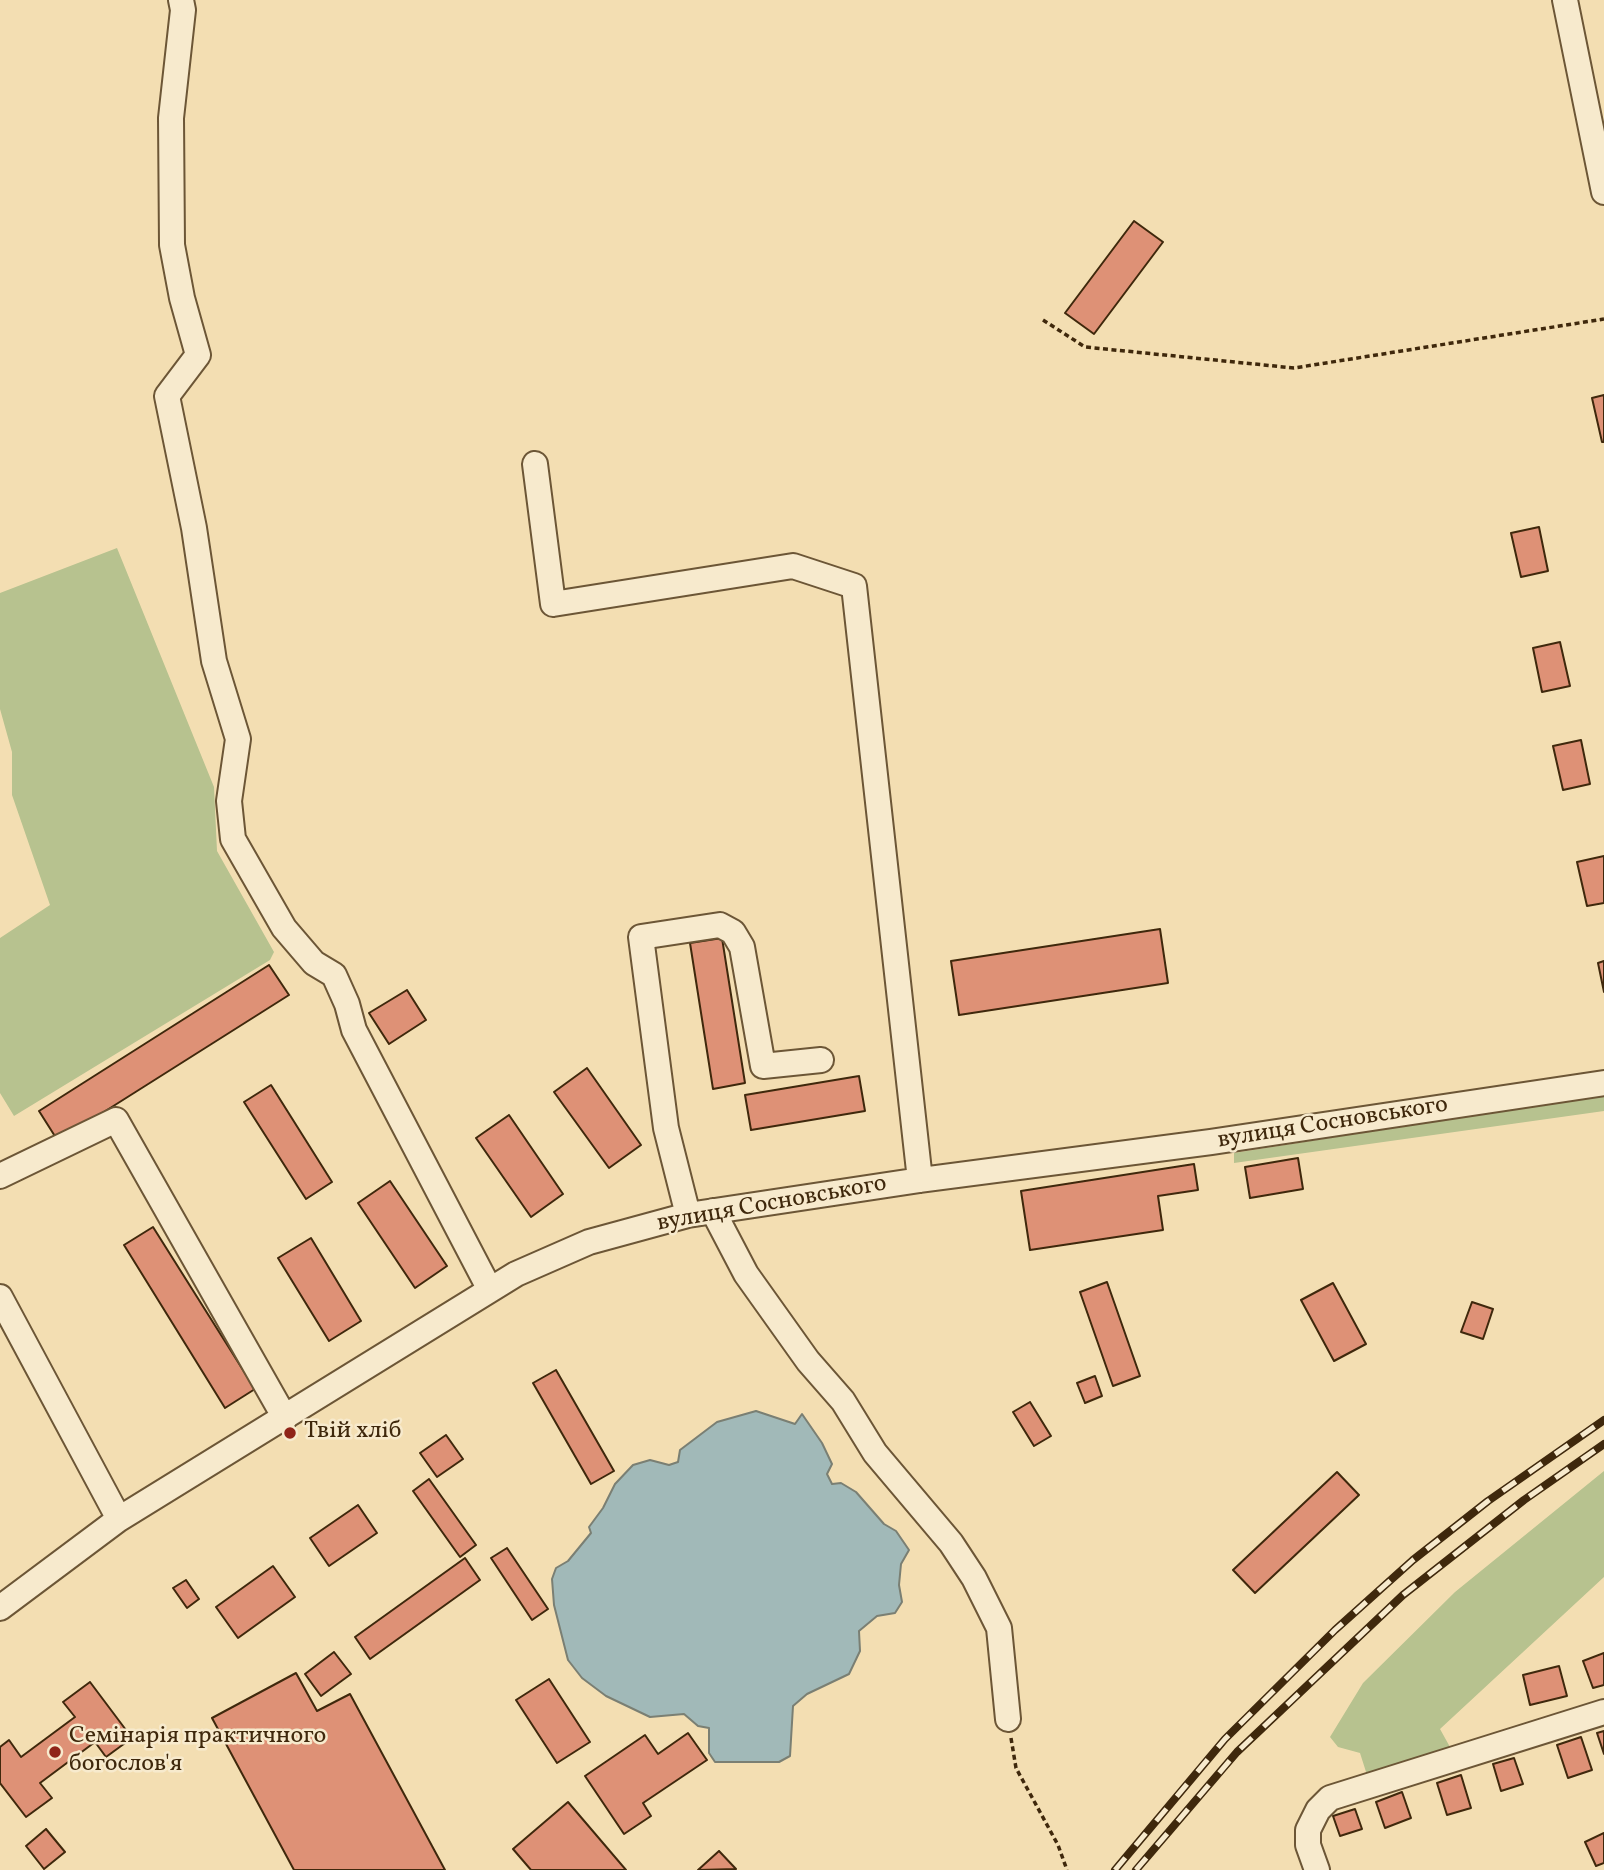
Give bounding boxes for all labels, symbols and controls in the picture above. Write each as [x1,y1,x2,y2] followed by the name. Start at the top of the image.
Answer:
[1216,1092,1450,1156] street label: вулиця Сосновського
[655,1171,889,1239] street label: вулиця Сосновського
[304,1419,401,1447] place label: Твій хліб
[282,1425,298,1441] marker: Твій хліб
[69,1724,326,1780] place label: Семінарія практичного богослов'я
[47,1744,63,1760] marker: Семінарія практичного богослов'я

